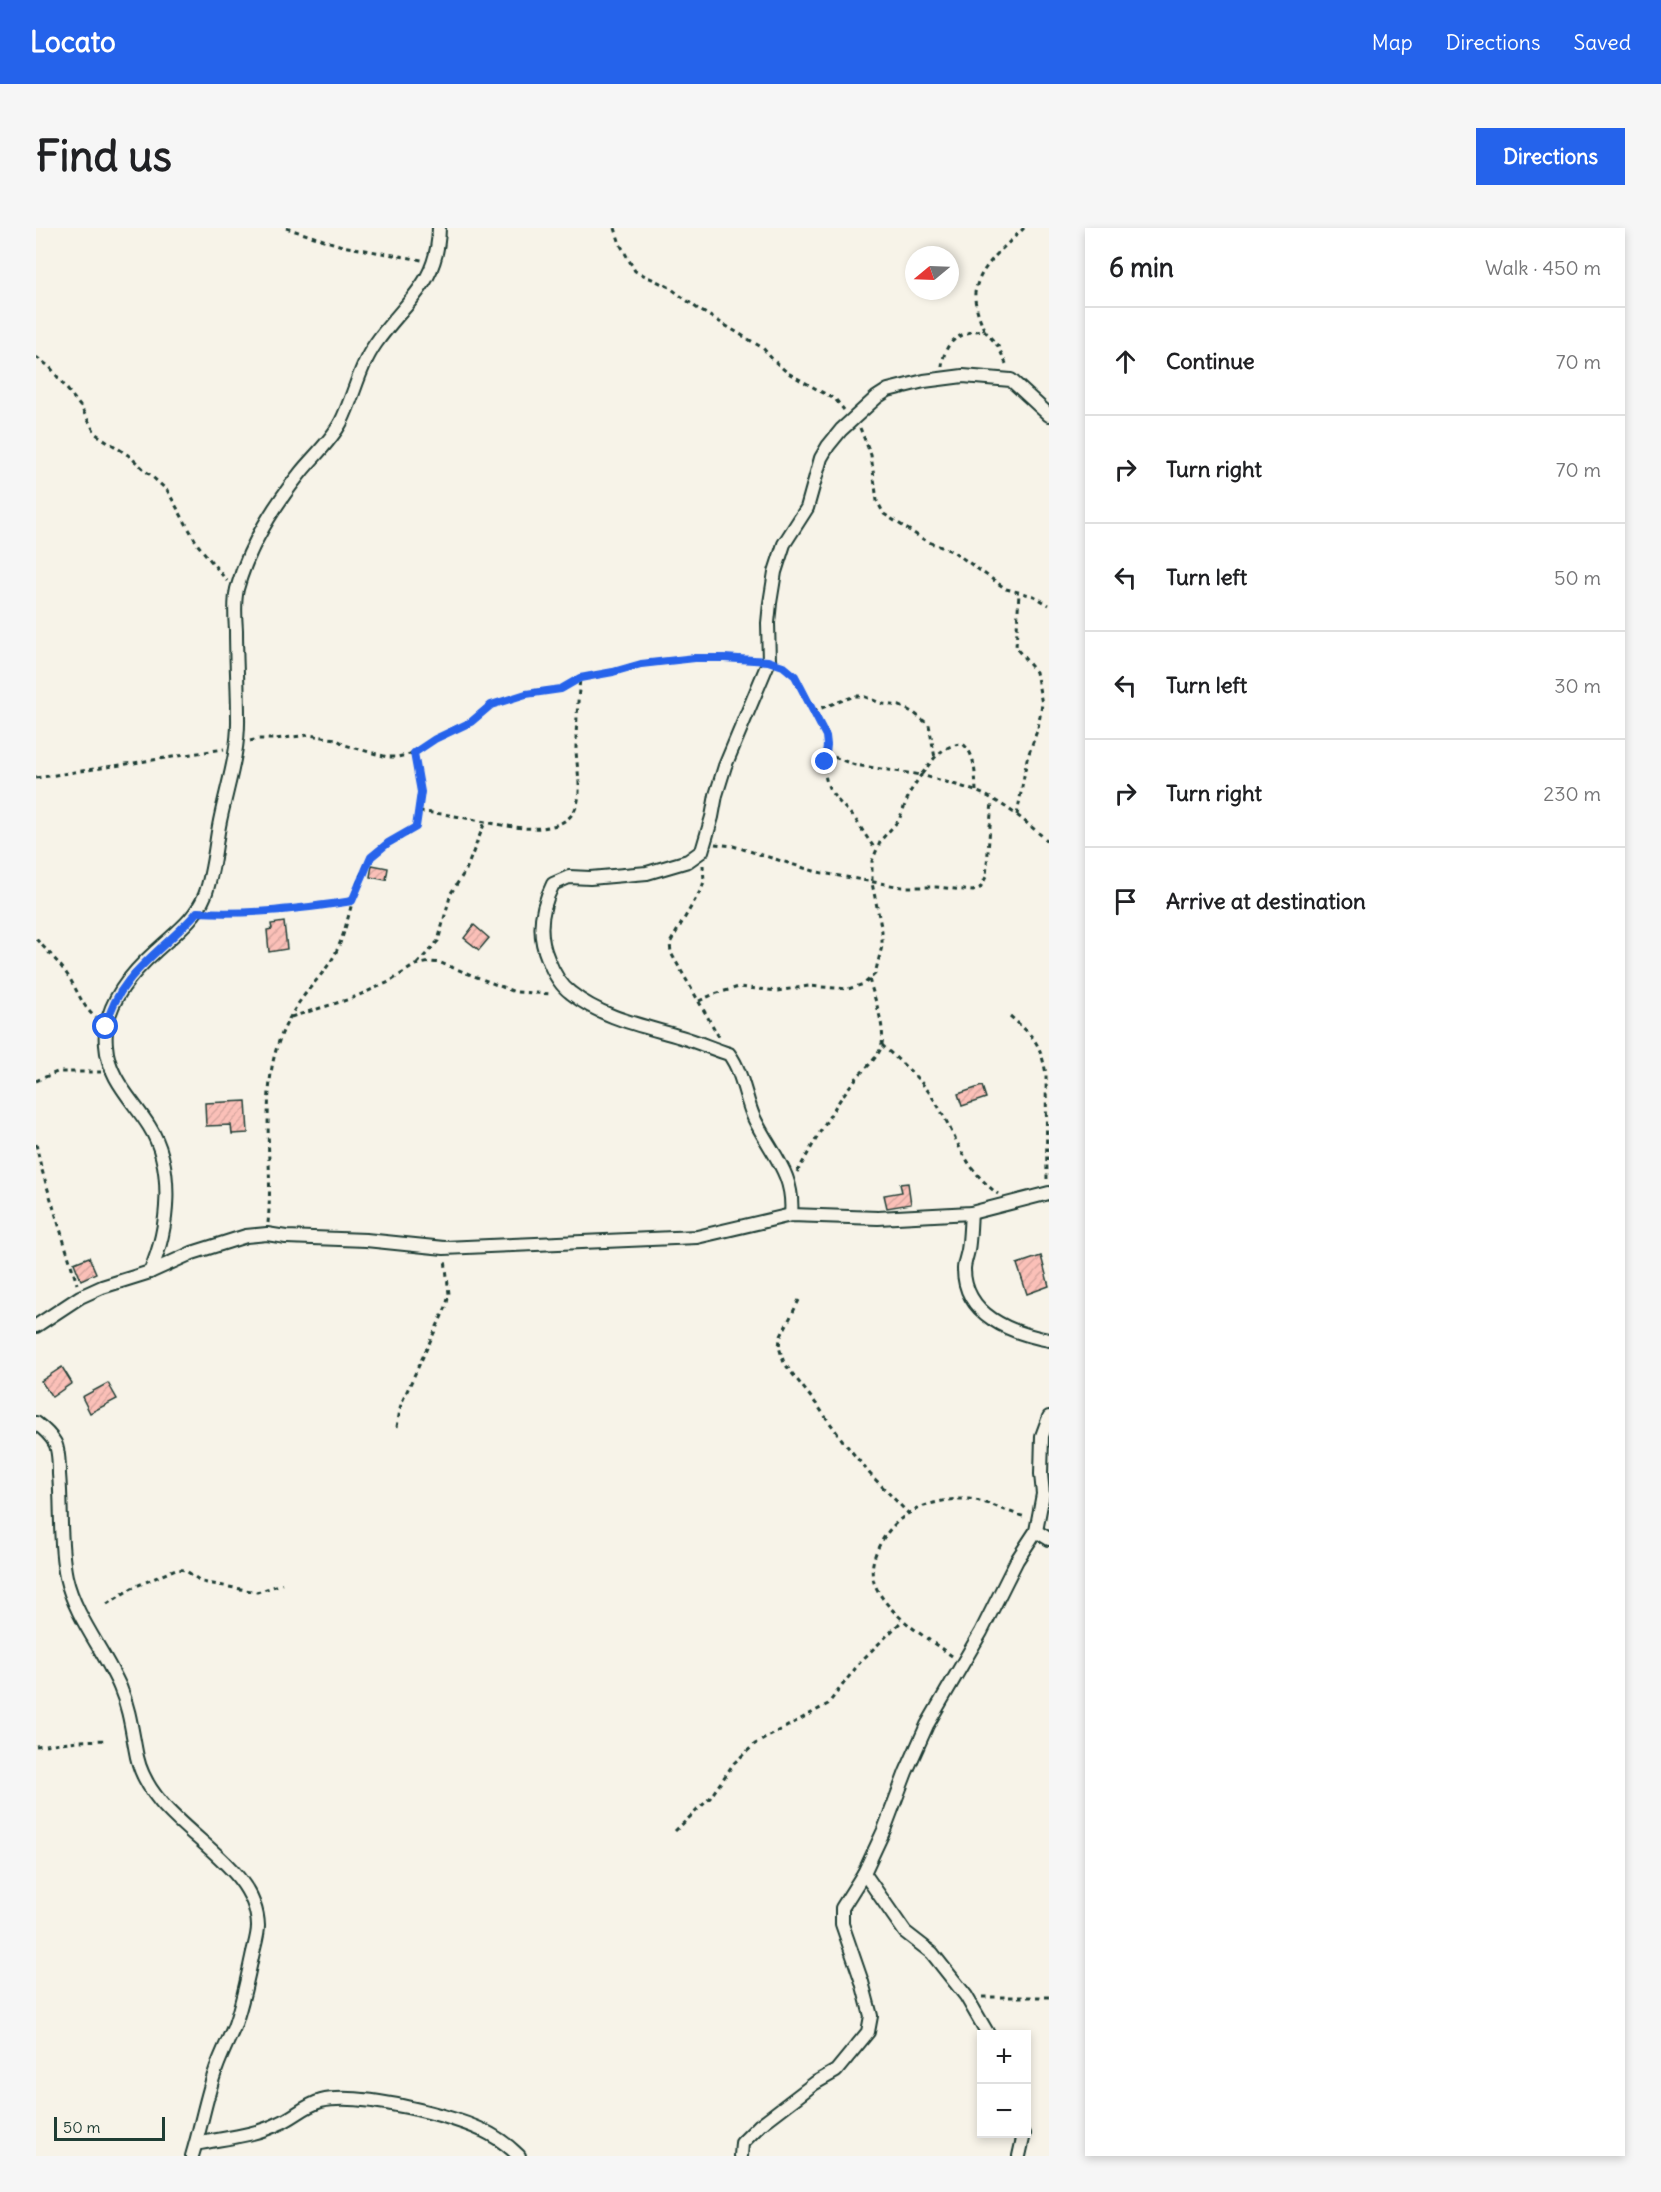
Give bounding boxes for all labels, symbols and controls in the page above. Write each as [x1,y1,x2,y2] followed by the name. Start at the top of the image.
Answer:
[30,24,116,60] text: Locato
[1372,29,1413,56] text: Map
[1446,29,1540,56] text: Directions
[1573,29,1631,56] text: Saved
[1476,128,1625,185] button: Directions
[36,130,172,182] text: Find us
[905,246,959,300] north arrow
[1109,251,1174,284] text: 6 min
[1485,255,1601,280] text: Walk · 450 m
[1109,345,1142,378] icon: ahead
[1166,347,1255,375] text: Continue
[1556,349,1601,374] text: 70 m
[1109,453,1142,486] icon: right
[1166,455,1262,483] text: Turn right
[1556,457,1601,482] text: 70 m
[1109,561,1142,594] icon: left
[1166,563,1247,591] text: Turn left
[1554,565,1601,590] text: 50 m
[1109,669,1142,702] icon: left
[1166,671,1247,699] text: Turn left
[1554,673,1601,698] text: 30 m
[811,748,837,774] route end
[1109,777,1142,810] icon: right
[1166,779,1262,807] text: Turn right
[1543,781,1601,806] text: 230 m
[1109,885,1142,918] icon: arrive
[1166,887,1366,915] text: Arrive at destination
[92,1013,118,1039] route start
[977,2030,1031,2138] map controls
[977,2030,1031,2084] button: +
[977,2084,1031,2138] button: −
[54,2114,165,2142] scale bar
[63,2117,101,2137] text: 50 m

